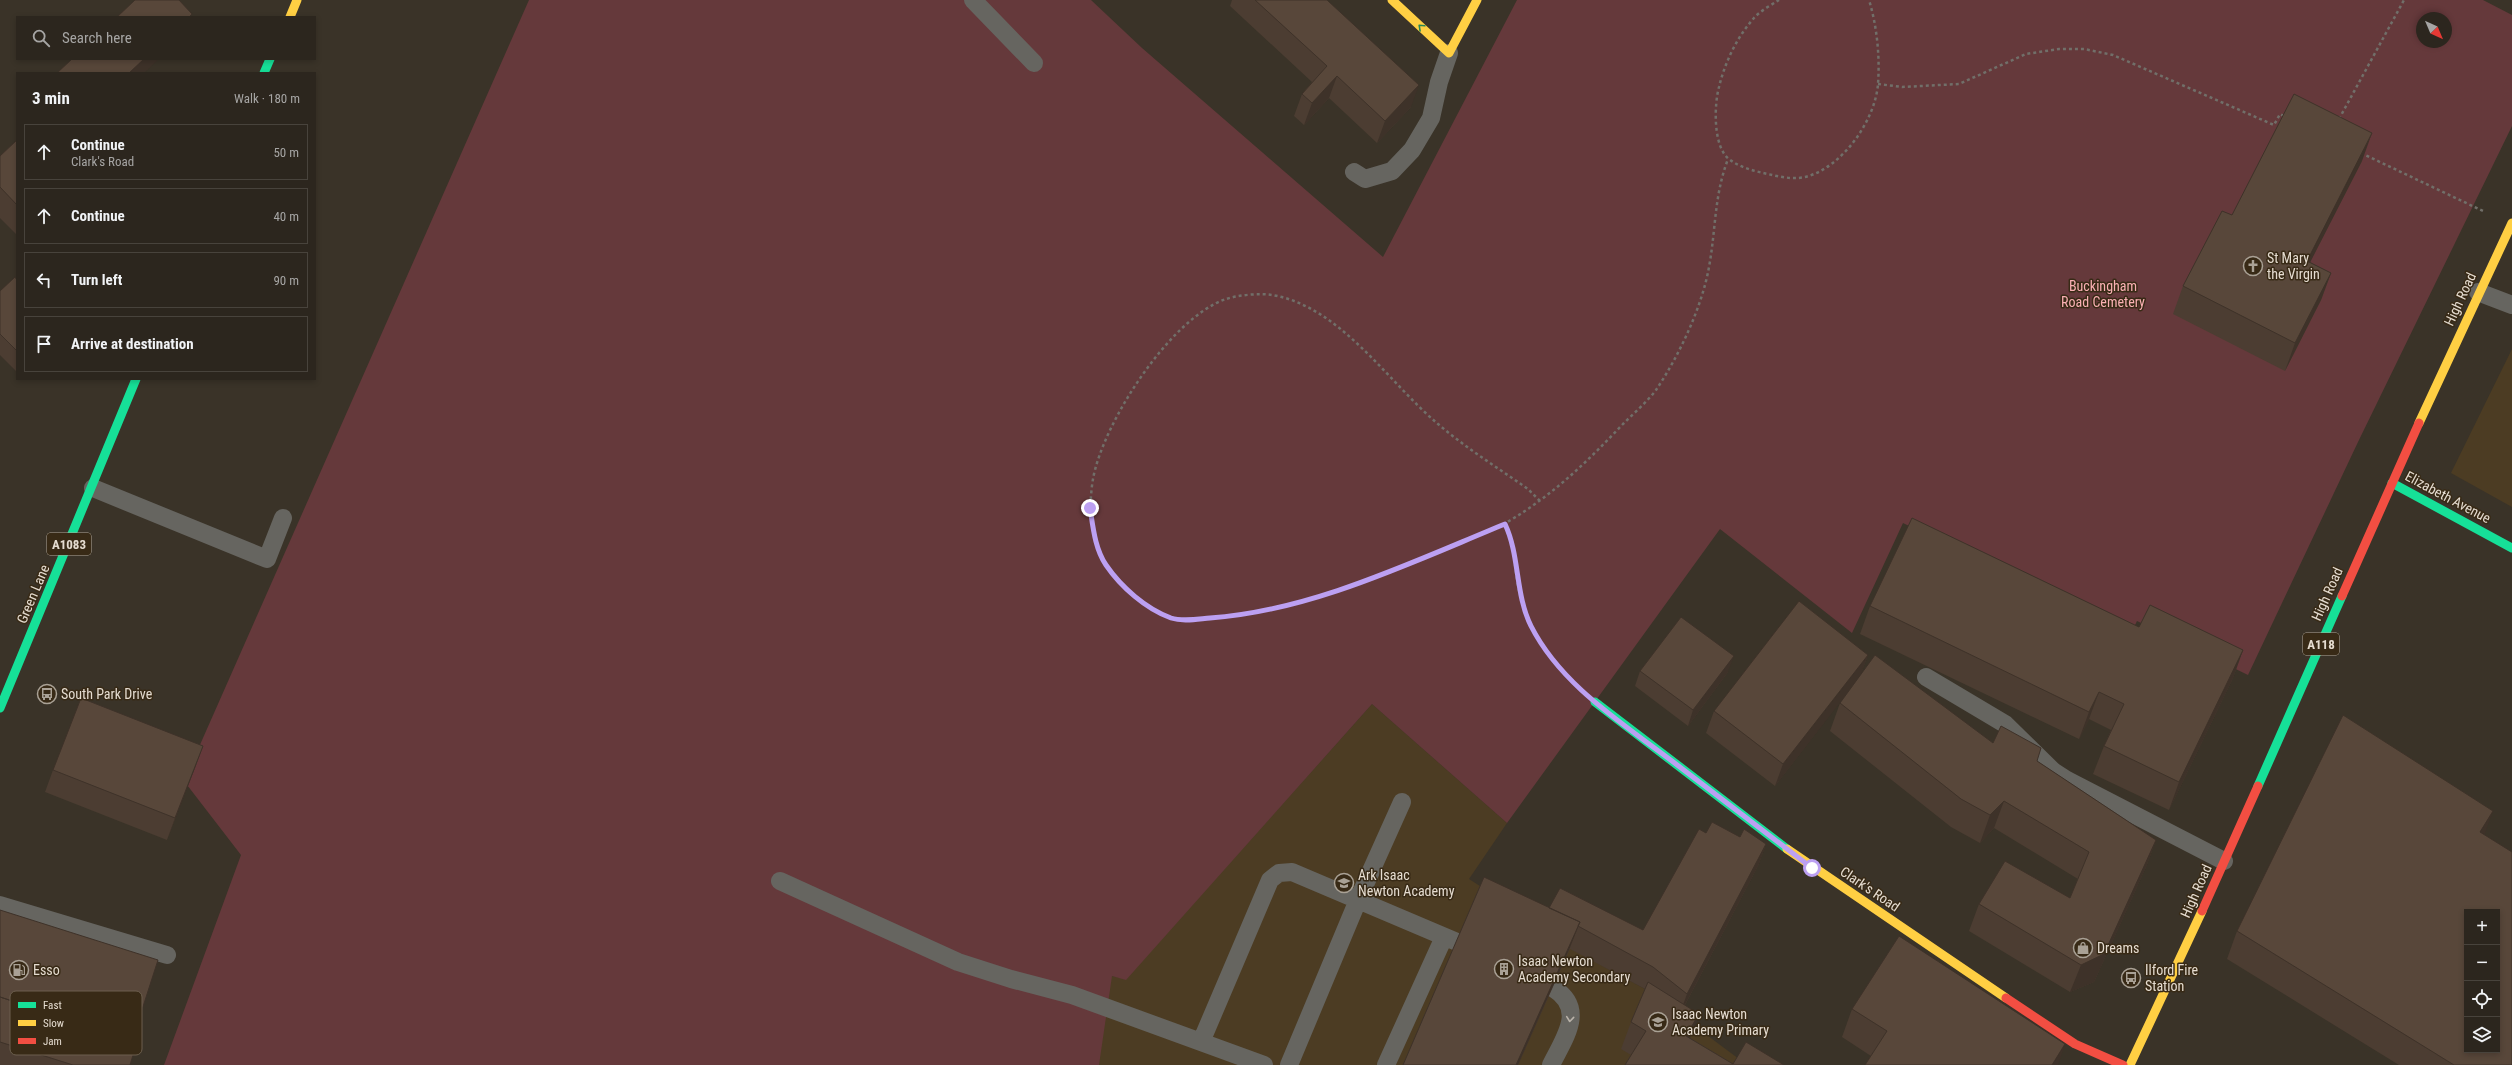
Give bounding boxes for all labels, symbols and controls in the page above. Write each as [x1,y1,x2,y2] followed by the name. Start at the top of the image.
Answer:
[2416,12,2452,48] north arrow
[16,16,316,60] search box
[1418,24,1426,31] one-way arrow
[30,27,52,49] icon: search
[62,29,132,47] text: Search here
[32,88,70,108] text: 3 min
[234,91,300,106] text: Walk · 180 m
[71,136,125,154] text: Continue
[33,141,55,163] icon: ahead
[273,145,299,160] text: 50 m
[71,154,134,169] text: Clark's Road
[33,205,55,227] icon: ahead
[71,207,125,225] text: Continue
[273,209,299,224] text: 40 m
[2267,250,2320,282] place label: St Mary the Virgin
[2242,255,2264,277] church icon: St Mary the Virgin
[33,269,55,291] icon: left
[2441,270,2479,328] street label: High Road
[71,271,122,289] text: Turn left
[273,273,299,288] text: 90 m
[2061,278,2145,310] park label: Buckingham Road Cemetery
[33,333,55,355] icon: arrive
[71,335,194,353] text: Arrive at destination
[2403,468,2494,526] street label: Elizabeth Avenue
[1081,499,1099,517] route end
[47,533,91,555] road number: A1083
[13,562,53,626] street label: Green Lane
[2308,565,2346,623] street label: High Road
[2303,633,2339,655] road number: A118
[36,683,58,705] bus stop icon: South Park Drive
[61,686,153,702] place label: South Park Drive
[1803,859,1821,877] route start
[2177,862,2215,920] street label: High Road
[1837,863,1903,915] street label: Clark's Road
[1358,867,1455,899] place label: Ark Isaac Newton Academy
[1333,872,1355,894] school or university icon: Ark Isaac Newton Academy
[2464,909,2500,1053] map controls
[2464,909,2500,945] button: +
[2072,937,2094,959] shop icon: Dreams
[2097,940,2139,956] place label: Dreams
[2464,945,2500,981] button: −
[1518,953,1630,985] place label: Isaac Newton Academy Secondary
[1493,958,1515,980] building icon: Isaac Newton Academy Secondary
[8,959,30,981] fuel station icon: Esso
[33,962,60,978] place label: Esso
[2145,962,2199,994] place label: Ilford Fire Station
[2120,967,2142,989] bus stop icon: Ilford Fire Station
[2464,981,2500,1017] button: locate
[10,991,142,1055] legend
[43,999,62,1012] text: Fast
[1672,1006,1769,1038] place label: Isaac Newton Academy Primary
[1647,1011,1669,1033] school or university icon: Isaac Newton Academy Primary
[1566,1016,1575,1022] one-way arrow
[43,1017,64,1030] text: Slow
[2464,1017,2500,1053] button: layers
[43,1035,62,1048] text: Jam

